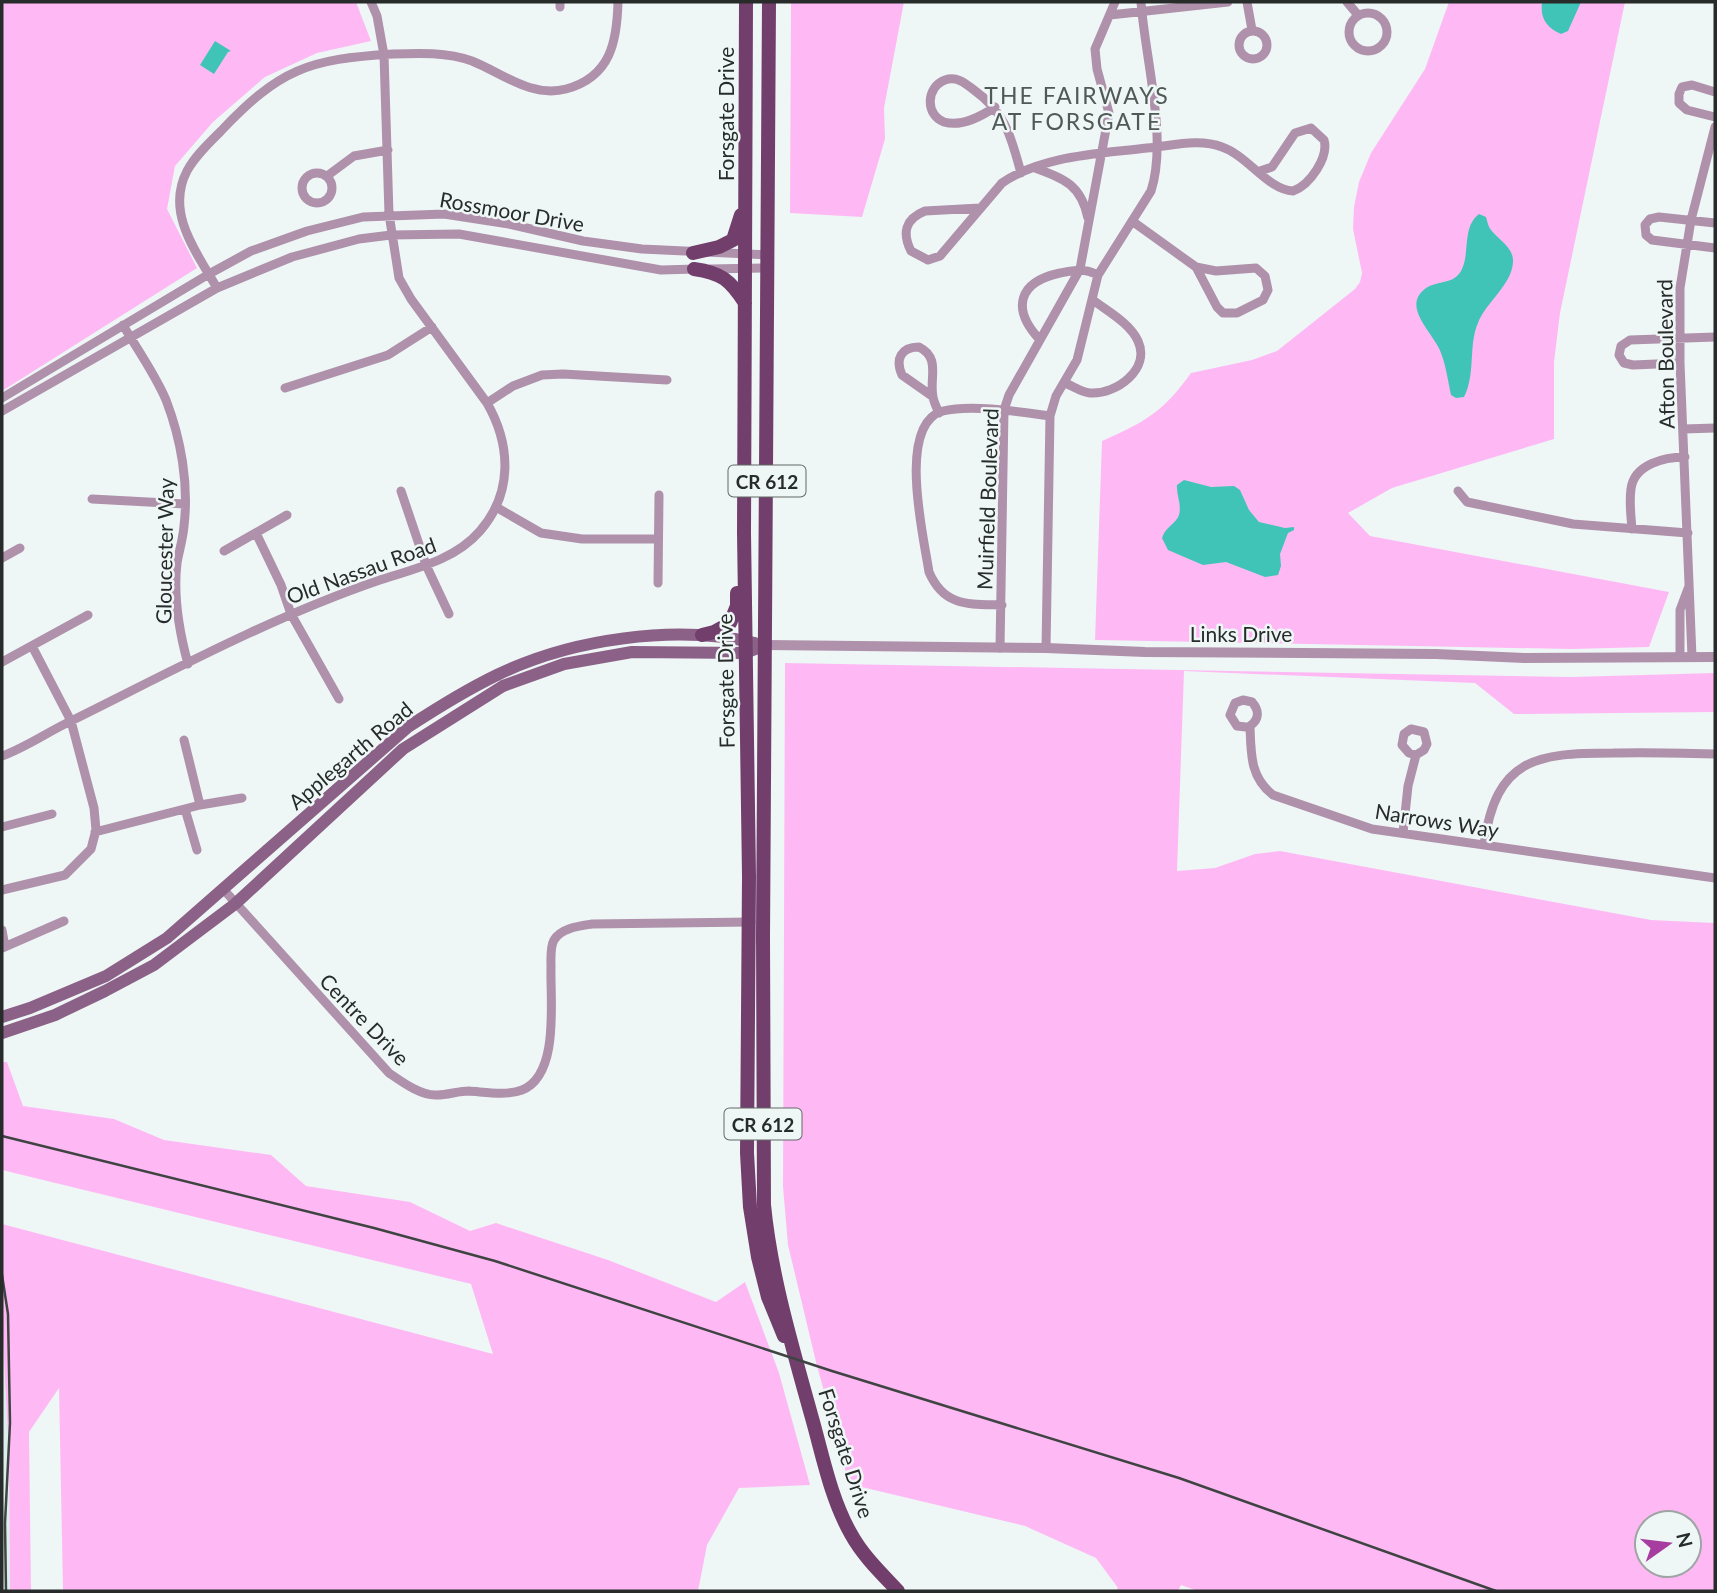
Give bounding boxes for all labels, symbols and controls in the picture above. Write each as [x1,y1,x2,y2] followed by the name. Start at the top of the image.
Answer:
[713,47,738,181] street label: Forsgate Drive
[984,81,1170,135] district label: THE FAIRWAYS AT FORSGATE
[438,186,586,236] street label: Rossmoor Drive
[1651,279,1679,429] street label: Afton Boulevard
[971,408,1003,590] street label: Muirfield Boulevard
[728,466,806,496] road number: CR 612
[150,477,178,624] street label: Gloucester Way
[283,531,439,609] street label: Old Nassau Road
[711,613,739,749] street label: Forsgate Drive
[1190,621,1292,646] street label: Links Drive
[283,696,417,814] street label: Applegarth Road
[1373,798,1501,842] street label: Narrows Way
[315,968,415,1070] street label: Centre Drive
[724,1108,802,1140] road number: CR 612
[814,1385,880,1521] street label: Forsgate Drive
[1633,1509,1703,1579] north arrow
[1672,1530,1698,1550] text: N

